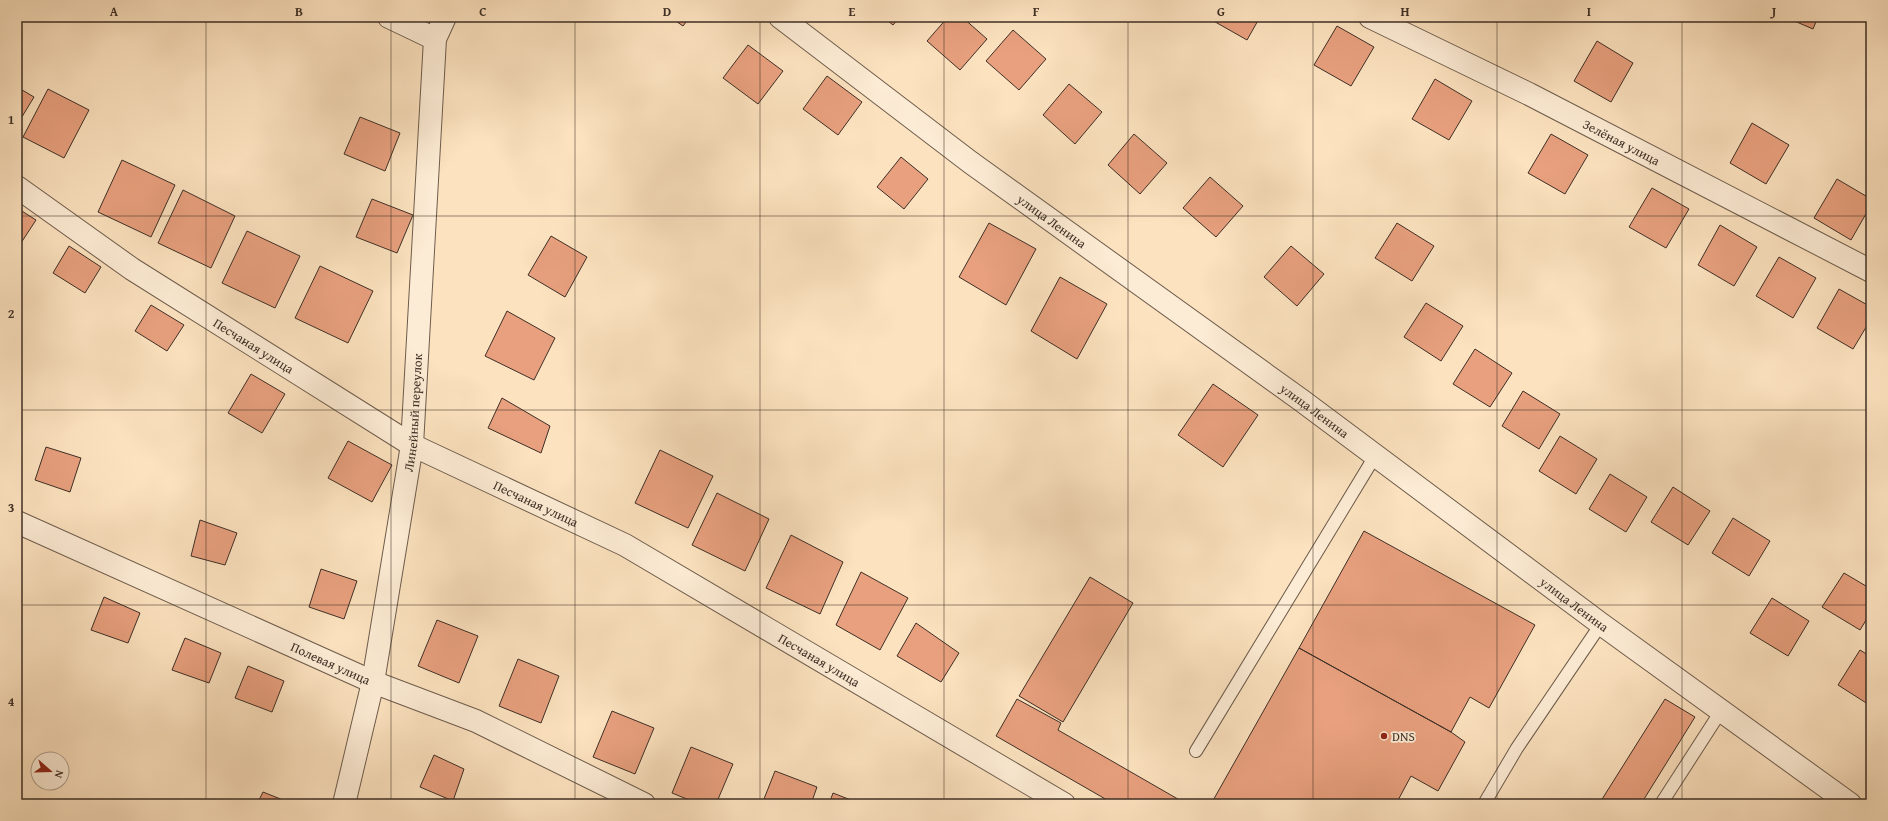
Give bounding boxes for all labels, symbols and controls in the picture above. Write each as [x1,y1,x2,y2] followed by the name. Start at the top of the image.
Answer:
[110,2,119,21] text: A
[295,2,303,21] text: B
[479,2,487,21] text: C
[663,2,671,21] text: D
[849,2,856,21] text: E
[1033,2,1040,21] text: F
[1217,2,1225,21] text: G
[1400,2,1410,21] text: H
[1587,2,1591,21] text: I
[1770,2,1777,21] text: J
[8,110,14,129] text: 1
[1580,115,1664,171] street label: Зелёная улица
[1012,189,1091,253] street label: улица Ленина
[8,304,15,323] text: 2
[210,313,298,379] street label: Песчаная улица
[399,353,427,473] street label: Линейный переулок
[1275,378,1354,443] street label: улица Ленина
[490,476,582,532] street label: Песчаная улица
[8,498,14,517] text: 3
[1535,572,1613,637] street label: улица Ленина
[775,629,864,692] street label: Песчаная улица
[288,637,374,690] street label: Полевая улица
[8,692,15,711] text: 4
[1392,727,1415,746] place label: DNS
[1379,731,1389,741] marker: DNS
[30,751,70,791] north arrow
[50,768,68,781] text: N

